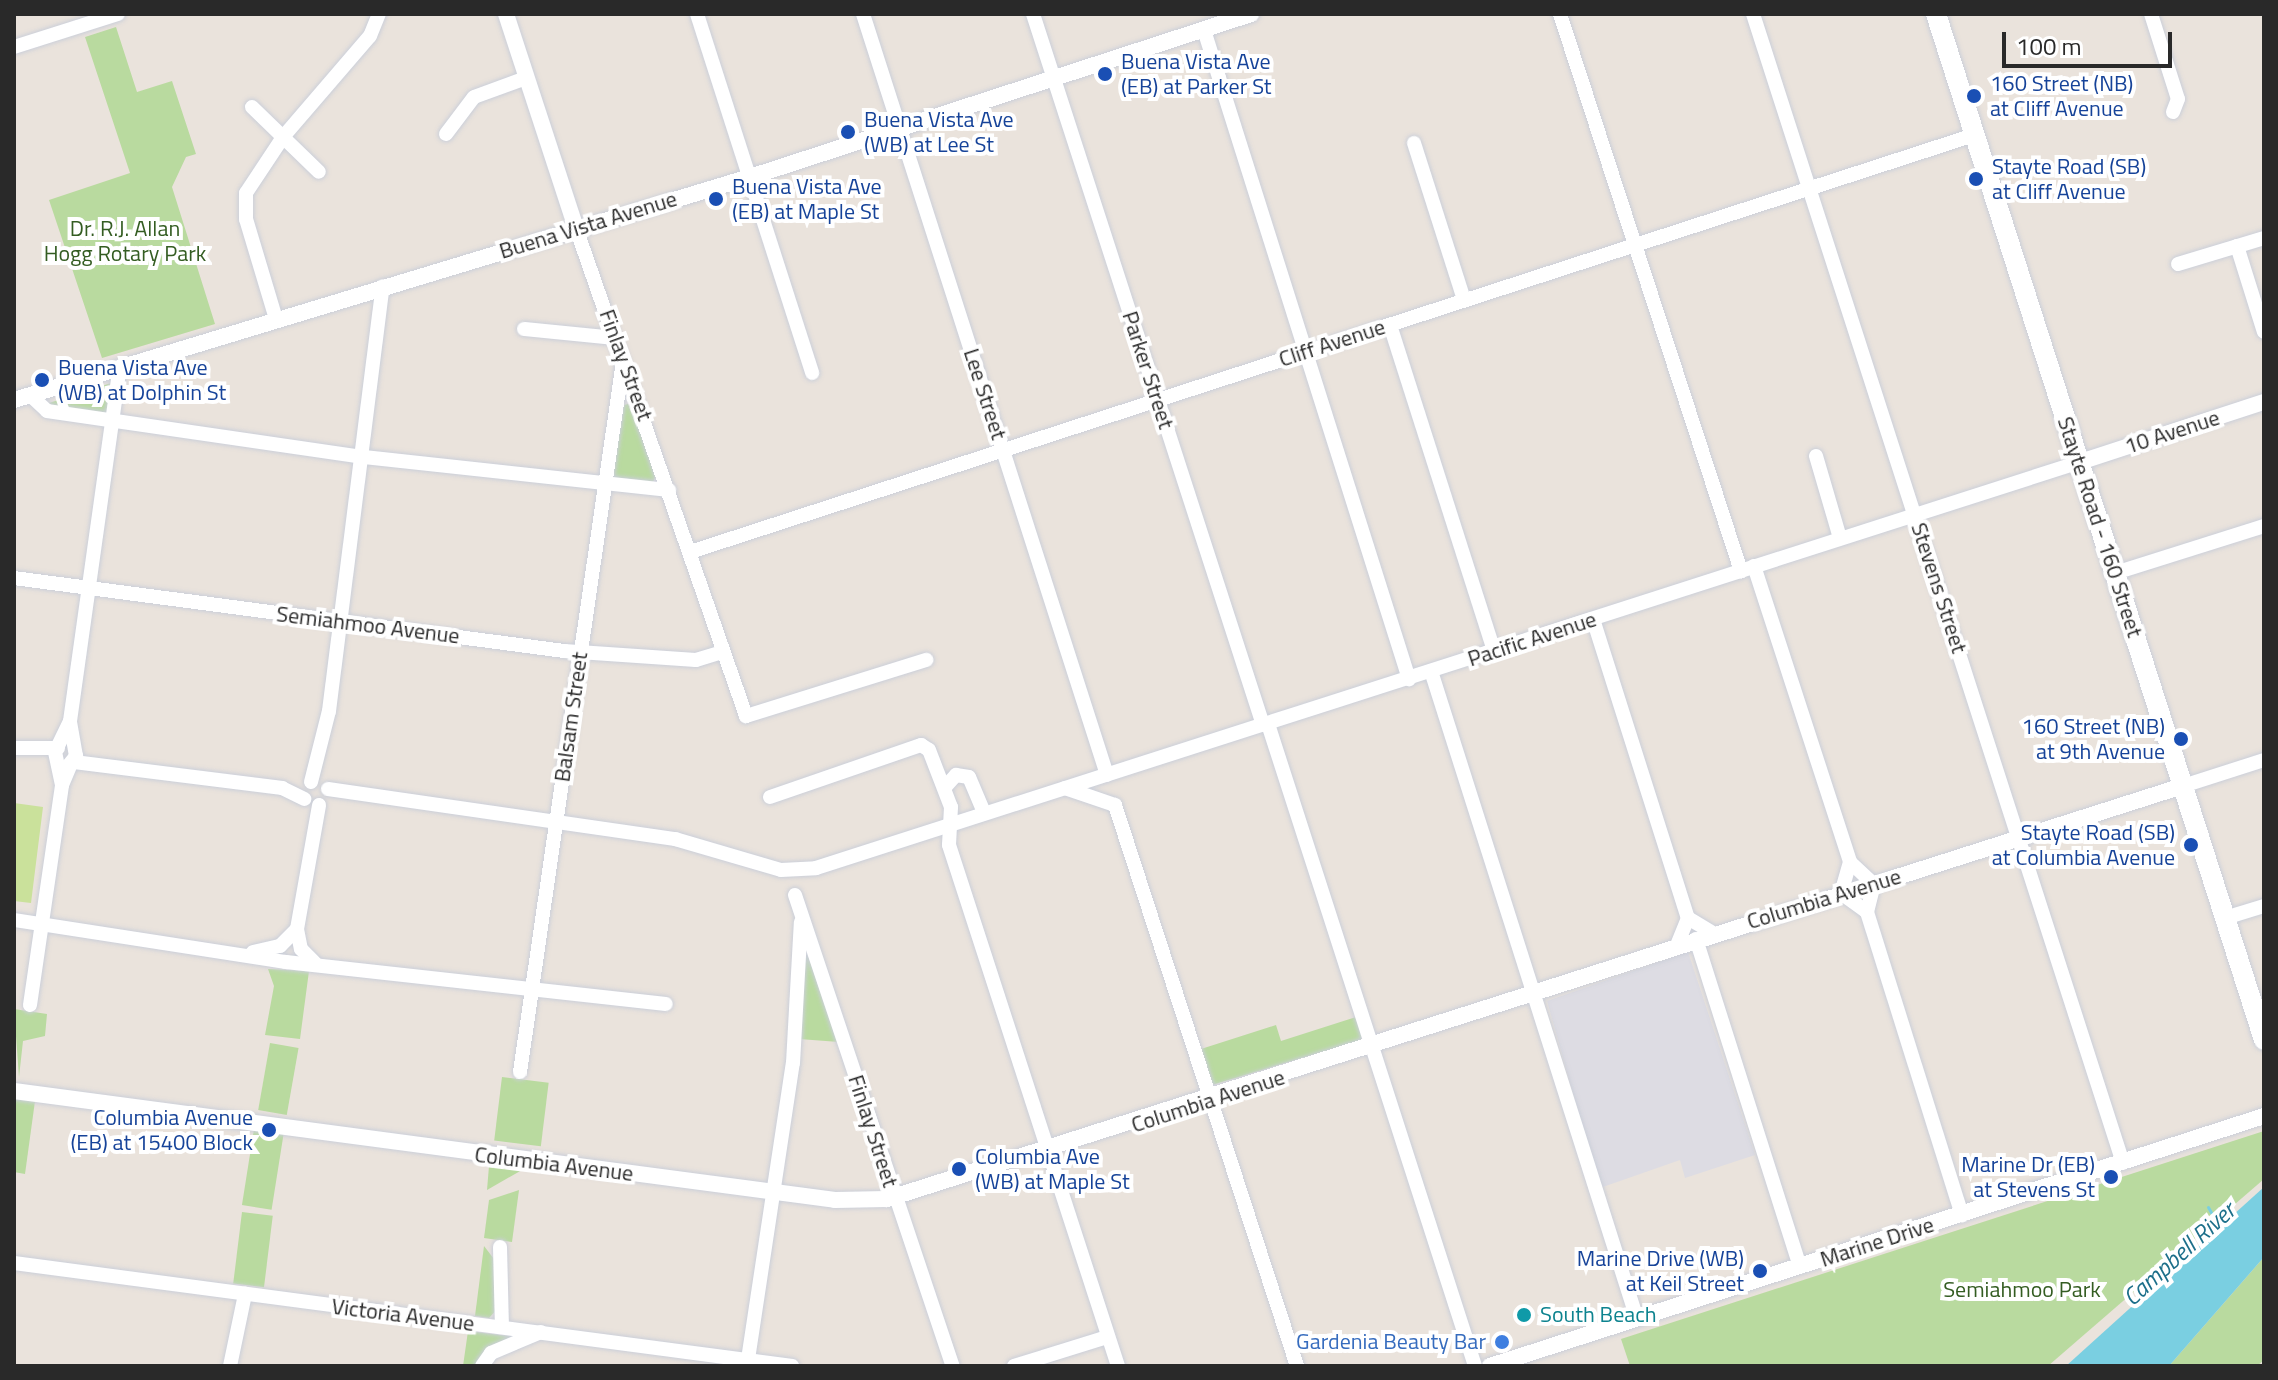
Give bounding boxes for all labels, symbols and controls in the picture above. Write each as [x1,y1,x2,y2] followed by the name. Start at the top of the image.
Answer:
[2006,16,2176,66] scale bar
[2016,28,2082,64] text: 100 m
[1121,48,1272,100] place label: Buena Vista Ave (EB) at Parker St
[1096,65,1114,83] marker: Buena Vista Ave (EB) at Parker St
[1990,70,2133,122] place label: 160 Street (NB) at Cliff Avenue
[1965,87,1983,105] marker: 160 Street (NB) at Cliff Avenue
[864,106,1014,158] place label: Buena Vista Ave (WB) at Lee St
[839,123,857,141] marker: Buena Vista Ave (WB) at Lee St
[1992,153,2146,204] place label: Stayte Road (SB) at Cliff Avenue
[1967,170,1985,188] marker: Stayte Road (SB) at Cliff Avenue
[732,173,882,224] place label: Buena Vista Ave (EB) at Maple St
[496,185,680,265] street label: Buena Vista Avenue
[707,190,725,208] marker: Buena Vista Ave (EB) at Maple St
[44,215,206,266] park label: Dr. R.J. Allan Hogg Rotary Park
[594,306,658,424] street label: Finlay Street
[1117,308,1179,432] street label: Parker Street
[1276,313,1388,373] street label: Cliff Avenue
[958,345,1012,443] street label: Lee Street
[58,354,226,406] place label: Buena Vista Ave (WB) at Dolphin St
[33,371,51,389] marker: Buena Vista Ave (WB) at Dolphin St
[2121,404,2223,460] street label: 10 Avenue
[2052,413,2148,641] street label: Stayte Road - 160 Street
[1906,519,1972,657] street label: Stevens Street
[275,601,461,649] street label: Semiahmoo Avenue
[1464,606,1600,672] street label: Pacific Avenue
[549,650,593,784] street label: Balsam Street
[2022,713,2165,764] place label: 160 Street (NB) at 9th Avenue
[2172,730,2190,748] marker: 160 Street (NB) at 9th Avenue
[1992,819,2175,870] place label: Stayte Road (SB) at Columbia Avenue
[2182,836,2200,854] marker: Stayte Road (SB) at Columbia Avenue
[1744,863,1904,935] street label: Columbia Avenue
[1128,1064,1288,1138] street label: Columbia Avenue
[842,1072,904,1190] street label: Finlay Street
[70,1104,253,1156] place label: Columbia Avenue (EB) at 15400 Block
[260,1121,278,1139] marker: Columbia Avenue (EB) at 15400 Block
[473,1141,635,1187] street label: Columbia Avenue
[975,1143,1130,1194] place label: Columbia Ave (WB) at Maple St
[1961,1151,2095,1202] place label: Marine Dr (EB) at Stevens St
[950,1160,968,1178] marker: Columbia Ave (WB) at Maple St
[2102,1168,2120,1186] marker: Marine Dr (EB) at Stevens St
[2117,1196,2241,1312] water label: Campbell River
[1817,1211,1937,1273] street label: Marine Drive
[1577,1245,1744,1296] place label: Marine Drive (WB) at Keil Street
[1751,1262,1769,1280] marker: Marine Drive (WB) at Keil Street
[1943,1277,2101,1303] park label: Semiahmoo Park
[330,1293,476,1337] street label: Victoria Avenue
[1540,1302,1657,1328] place label: South Beach
[1515,1306,1533,1324] marker: South Beach
[1296,1329,1486,1355] place label: Gardenia Beauty Bar
[1493,1333,1511,1351] marker: Gardenia Beauty Bar

